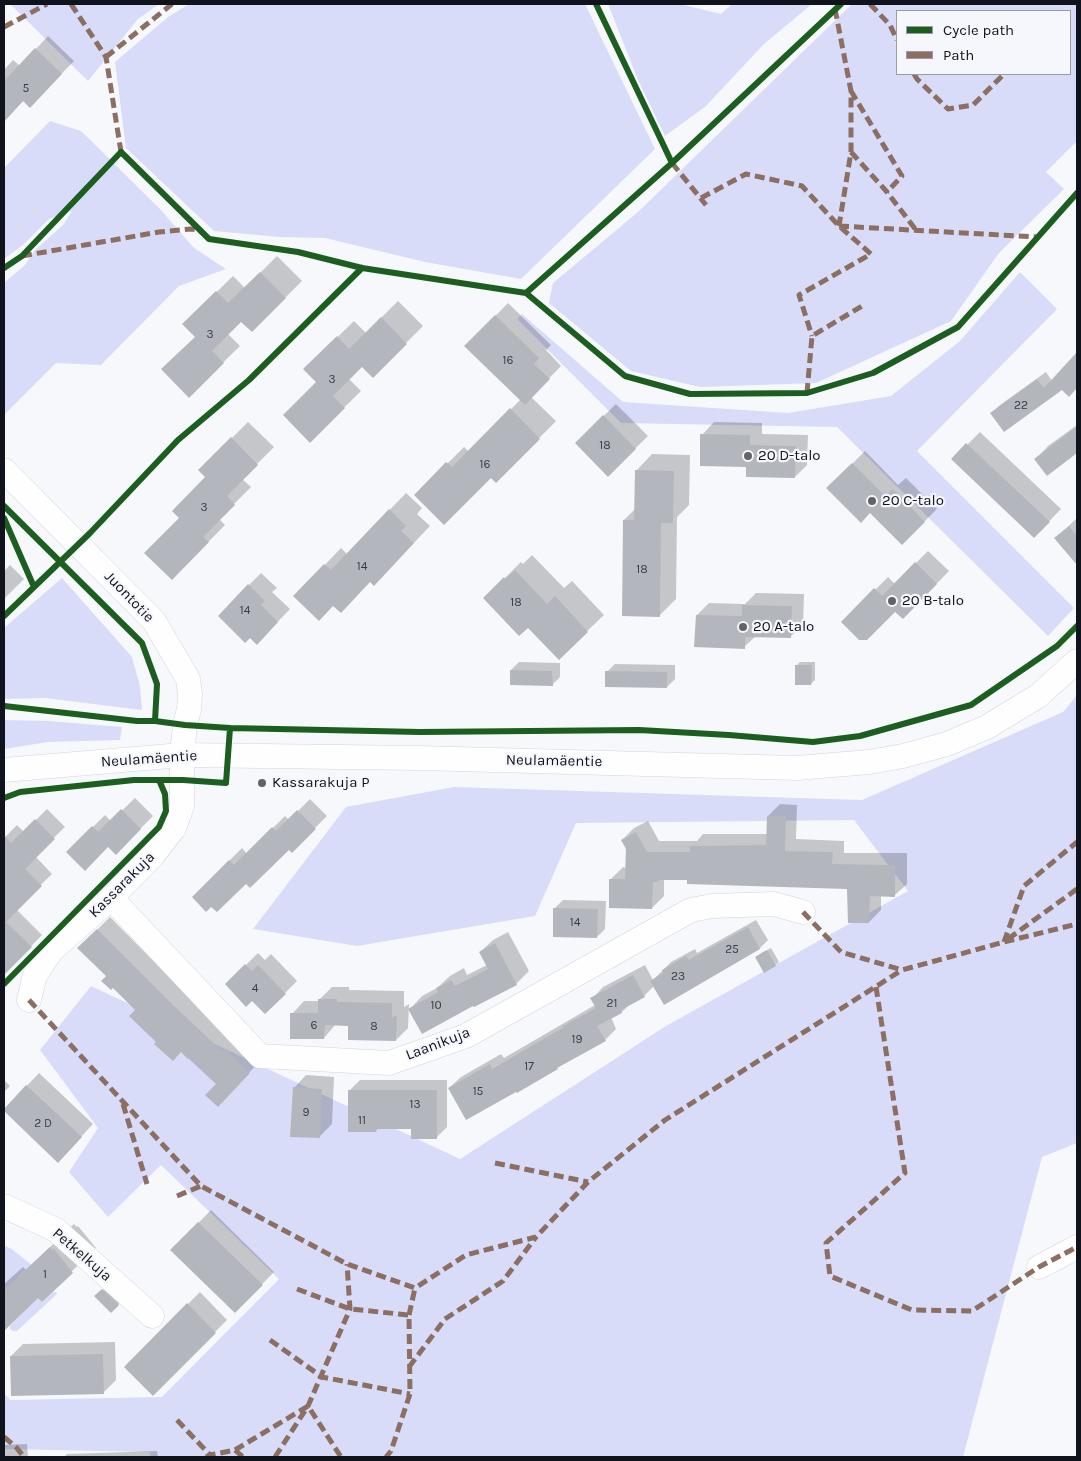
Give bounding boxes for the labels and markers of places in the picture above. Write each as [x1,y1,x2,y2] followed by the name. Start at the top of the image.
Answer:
[758,447,821,465] place label: 20 D-talo
[742,450,754,462] marker: 20 D-talo
[882,492,944,510] place label: 20 C-talo
[866,495,878,507] marker: 20 C-talo
[902,592,964,610] place label: 20 B-talo
[886,595,898,607] marker: 20 B-talo
[753,618,814,636] place label: 20 A-talo
[737,621,749,633] marker: 20 A-talo
[272,774,369,792] place label: Kassarakuja P
[256,777,268,789] marker: Kassarakuja P

